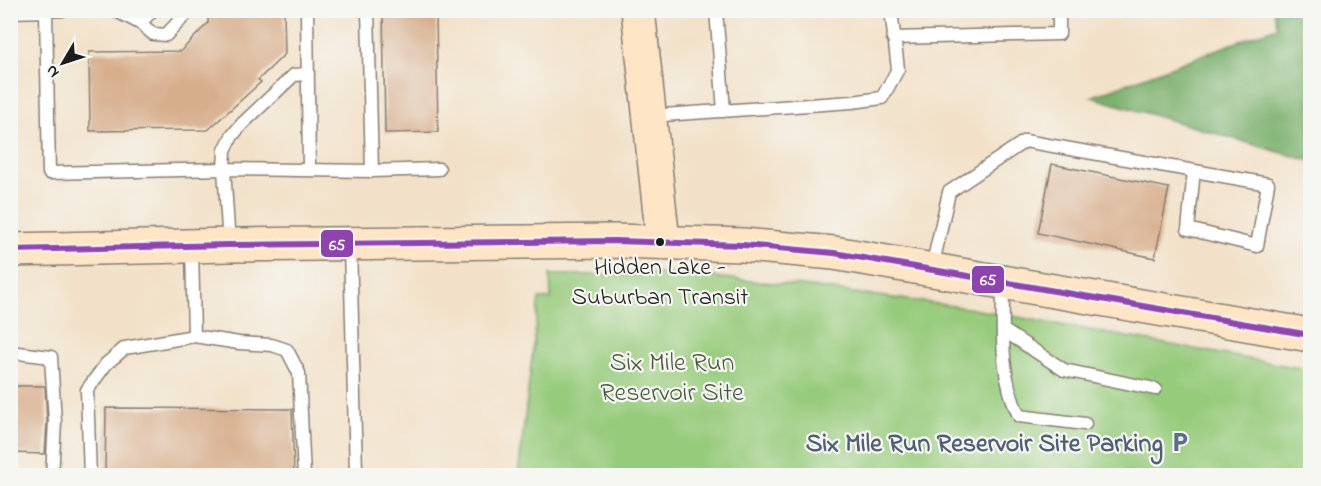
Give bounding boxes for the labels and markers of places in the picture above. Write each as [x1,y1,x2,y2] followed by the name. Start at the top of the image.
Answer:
[654,236,666,248] marker: Hidden Lake - Suburban Transit
[572,251,748,316] place label: Hidden Lake - Suburban Transit
[806,426,1163,465] place label: Six Mile Run Reservoir Site Parking
[1168,430,1192,454] parking icon: Six Mile Run Reservoir Site Parking

